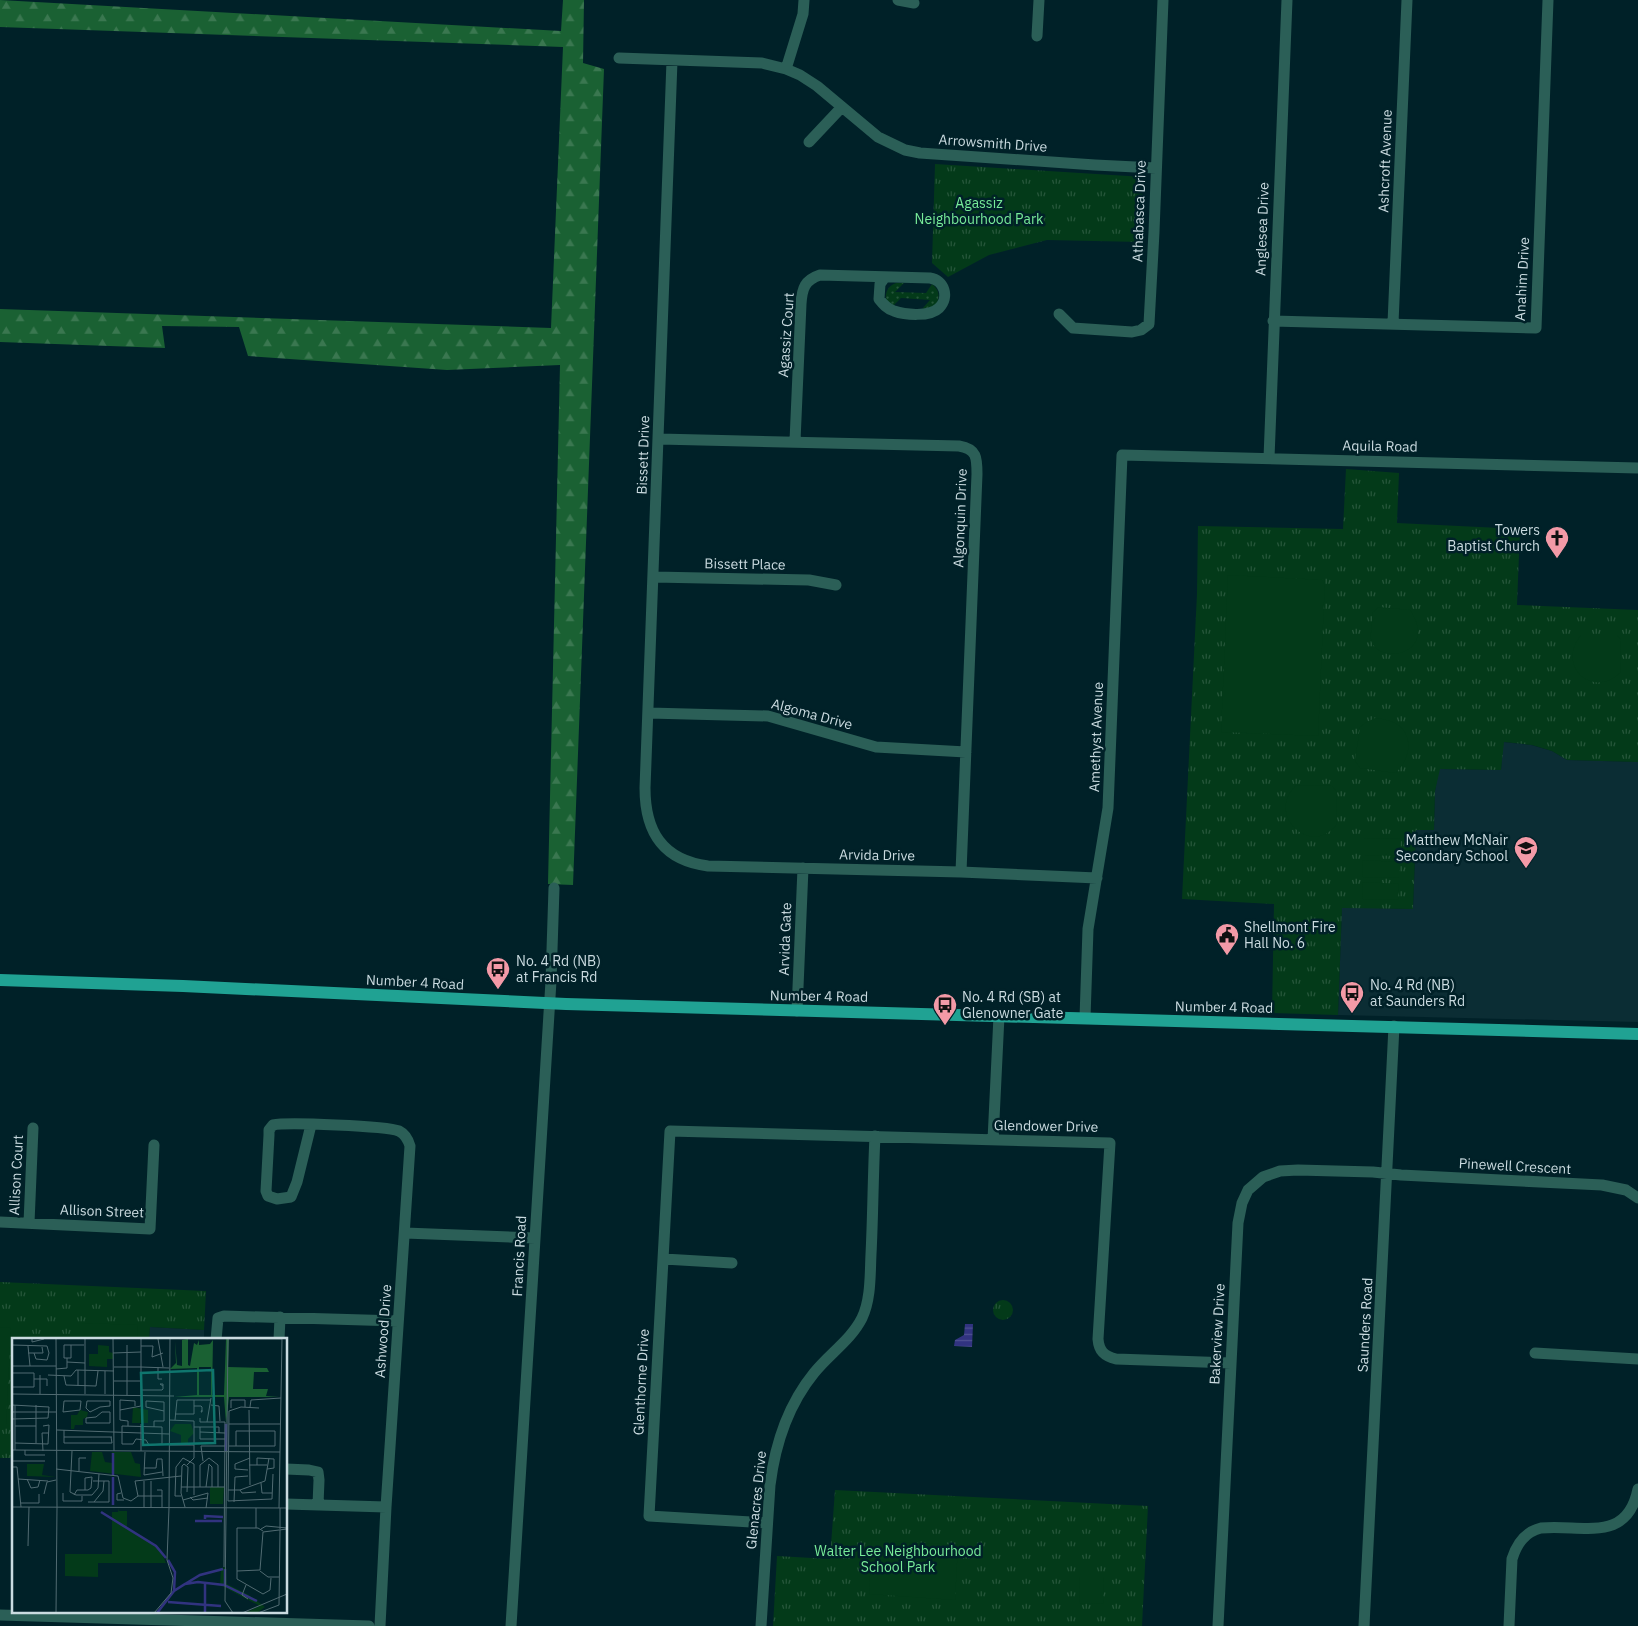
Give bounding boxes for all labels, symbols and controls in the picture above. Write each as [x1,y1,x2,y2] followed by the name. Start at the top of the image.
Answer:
[1374,109,1396,213] street label: Ashcroft Avenue
[938,130,1048,156] street label: Arrowsmith Drive
[1128,159,1150,262] street label: Athabasca Drive
[1251,182,1273,276] street label: Anglesea Drive
[915,194,1044,228] park label: Agassiz Neighbourhood Park
[1511,236,1533,321] street label: Anahim Drive
[774,292,798,378] street label: Agassiz Court
[633,415,653,495] street label: Bissett Drive
[1342,436,1418,456] street label: Aquila Road
[949,468,971,568] street label: Algonquin Drive
[1447,521,1540,555] place label: Towers Baptist Church
[1544,525,1570,559] church icon: Towers Baptist Church
[704,554,786,574] street label: Bissett Place
[1085,681,1107,792] street label: Amethyst Avenue
[769,695,855,734] street label: Algoma Drive
[1396,831,1508,865] place label: Matthew McNair Secondary School
[1513,835,1539,869] school or university icon: Matthew McNair Secondary School
[839,845,915,865] street label: Arvida Drive
[775,902,795,976] street label: Arvida Gate
[1244,918,1336,952] place label: Shellmont Fire Hall No. 6
[1214,922,1240,956] public building icon: Shellmont Fire Hall No. 6
[516,952,601,986] place label: No. 4 Rd (NB) at Francis Rd
[485,956,511,990] bus stop icon: No. 4 Rd (NB) at Francis Rd
[365,970,465,994] street label: Number 4 Road
[1370,976,1465,1010] place label: No. 4 Rd (NB) at Saunders Rd
[1339,980,1365,1014] bus stop icon: No. 4 Rd (NB) at Saunders Rd
[770,986,868,1006] street label: Number 4 Road
[962,988,1064,1022] place label: No. 4 Rd (SB) at Glenowner Gate
[932,992,958,1026] bus stop icon: No. 4 Rd (SB) at Glenowner Gate
[1175,997,1273,1017] street label: Number 4 Road
[994,1116,1099,1136] street label: Glendower Drive
[5,1134,27,1216] street label: Allison Court
[1458,1154,1572,1178] street label: Pinewell Crescent
[60,1201,145,1221] street label: Allison Street
[508,1215,530,1297] street label: Francis Road
[1354,1277,1376,1373] street label: Saunders Road
[371,1283,395,1378] street label: Ashwood Drive
[1205,1283,1229,1385] street label: Bakerview Drive
[629,1328,653,1436] street label: Glenthorne Drive
[12,1338,288,1614] inset map
[742,1449,770,1550] street label: Glenacres Drive
[814,1542,982,1576] park label: Walter Lee Neighbourhood School Park

